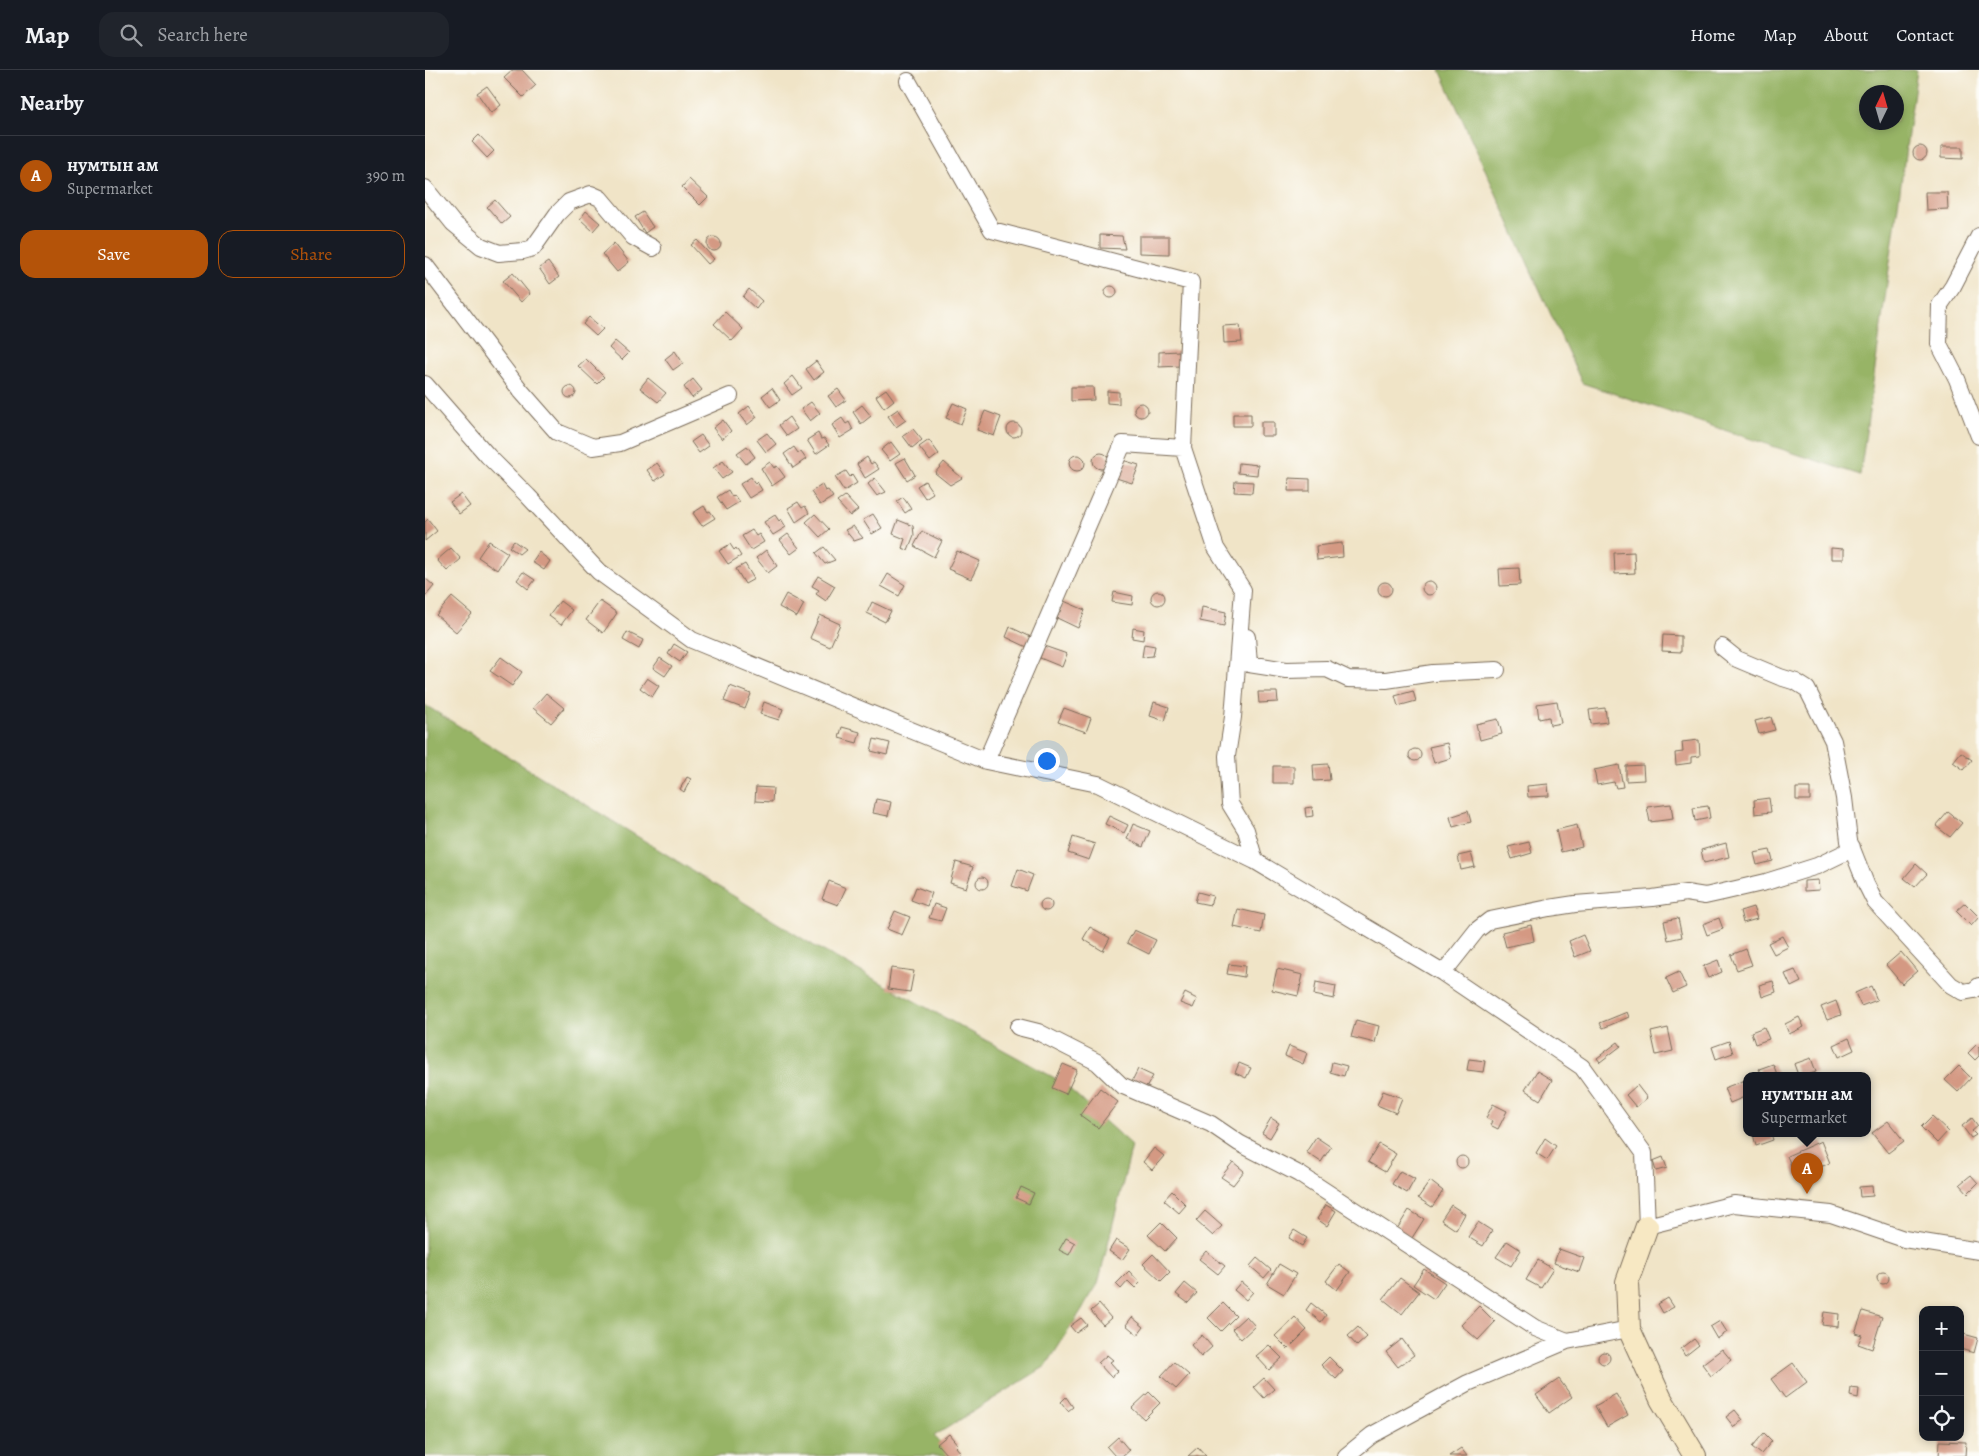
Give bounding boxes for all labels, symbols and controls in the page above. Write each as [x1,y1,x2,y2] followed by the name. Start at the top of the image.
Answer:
[99,12,449,57] search box
[25,19,69,51] text: Map
[117,21,145,49] icon: search
[157,22,248,48] text: Search here
[1690,23,1735,47] text: Home
[1763,23,1796,47] text: Map
[1824,23,1868,47] text: About
[1896,23,1954,47] text: Contact
[1859,85,1904,130] north arrow
[20,89,83,117] text: Nearby
[67,152,159,178] text: нумтын ам
[31,165,41,187] text: A
[366,165,405,187] text: 390 m
[67,178,153,200] text: Supermarket
[20,230,208,278] button: Save
[218,230,405,278] button: Share
[1034,748,1060,774] your location
[1743,1072,1871,1137] popup
[1761,1081,1853,1107] text: нумтын ам
[1761,1107,1847,1129] text: Supermarket
[1791,1153,1823,1194] pin: A
[1919,1306,1964,1441] map controls
[1919,1306,1964,1351] button: +
[1919,1351,1964,1396] button: −
[1919,1396,1964,1441] button: locate

